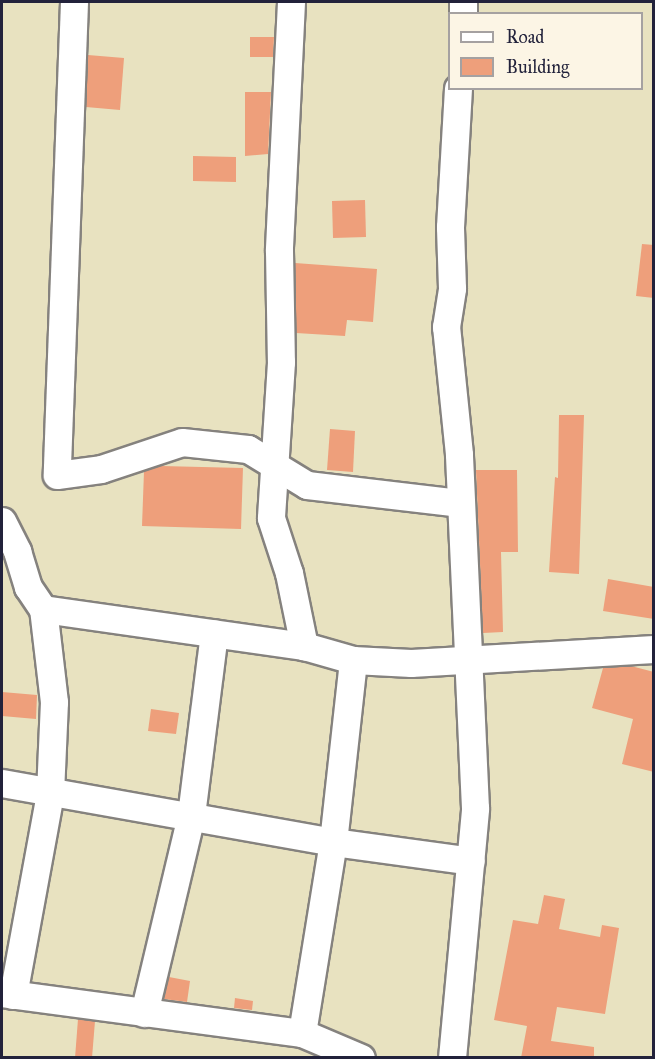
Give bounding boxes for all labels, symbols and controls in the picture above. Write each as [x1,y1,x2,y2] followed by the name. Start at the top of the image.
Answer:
[448,12,643,90] legend
[506,26,544,48] text: Road
[506,56,569,78] text: Building

